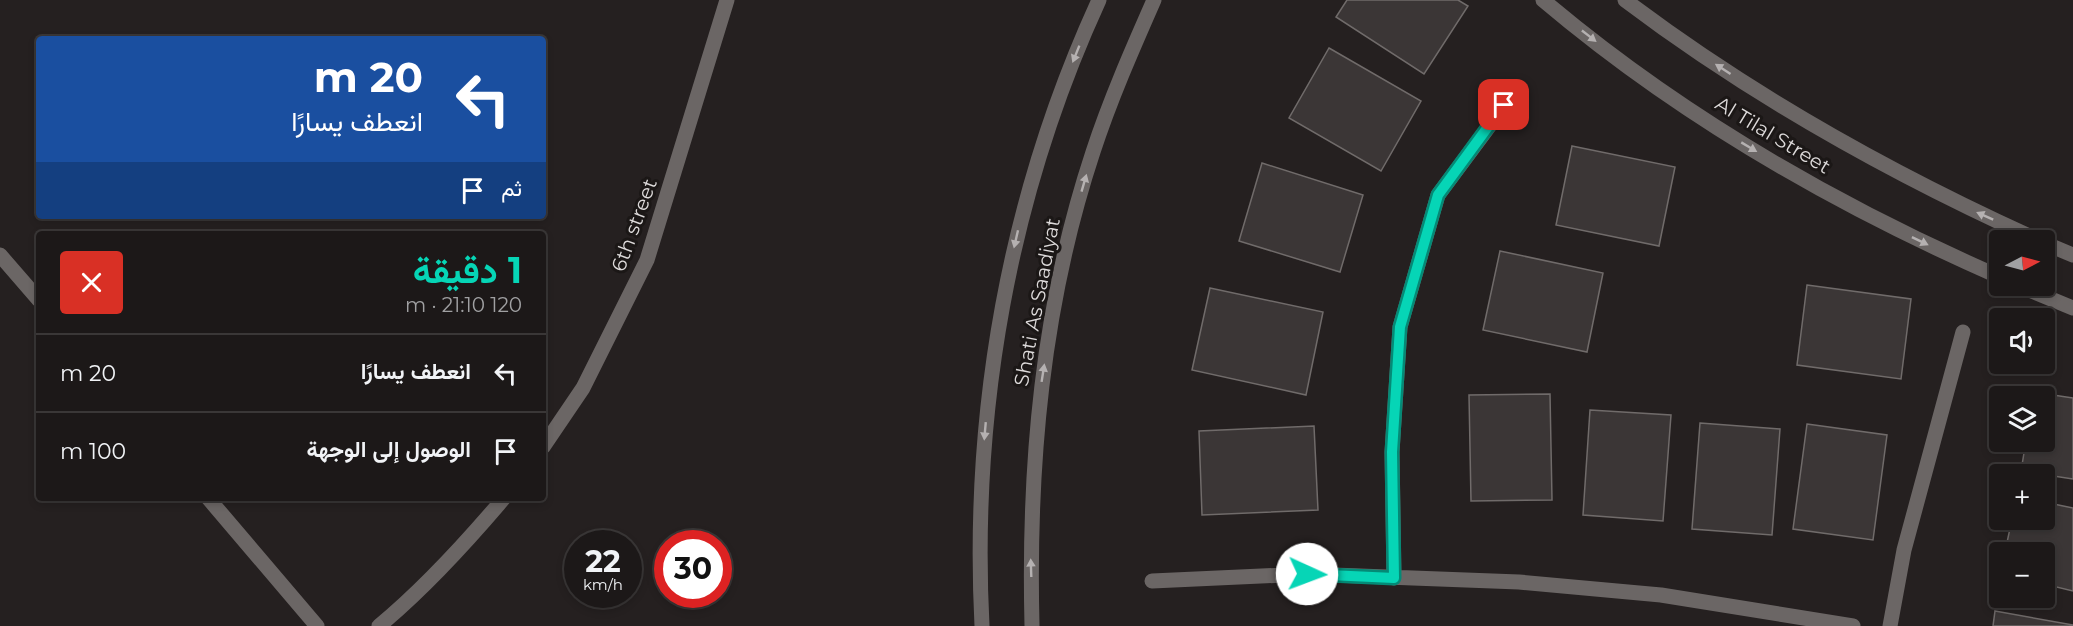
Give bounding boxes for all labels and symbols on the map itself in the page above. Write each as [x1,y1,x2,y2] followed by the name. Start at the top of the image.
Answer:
[1581,30,1597,42] one-way arrow
[1071,45,1081,63] one-way arrow
[1716,63,1732,75] one-way arrow
[1478,79,1529,130] pin
[1711,91,1835,179] street label: Al Tilal Street
[1741,141,1757,152] one-way arrow
[1080,174,1089,192] one-way arrow
[606,175,662,275] street label: 6th street
[1975,211,1993,221] one-way arrow
[1009,216,1065,388] street label: Shati As Saadiyat
[1011,230,1020,249] one-way arrow
[1989,230,2055,296] north arrow
[1912,236,1929,245] one-way arrow
[1038,363,1047,382] one-way arrow
[980,422,990,441] one-way arrow
[654,530,732,608] speed limit sign: 30
[1275,542,1339,606] position arrow
[1026,558,1036,577] one-way arrow

